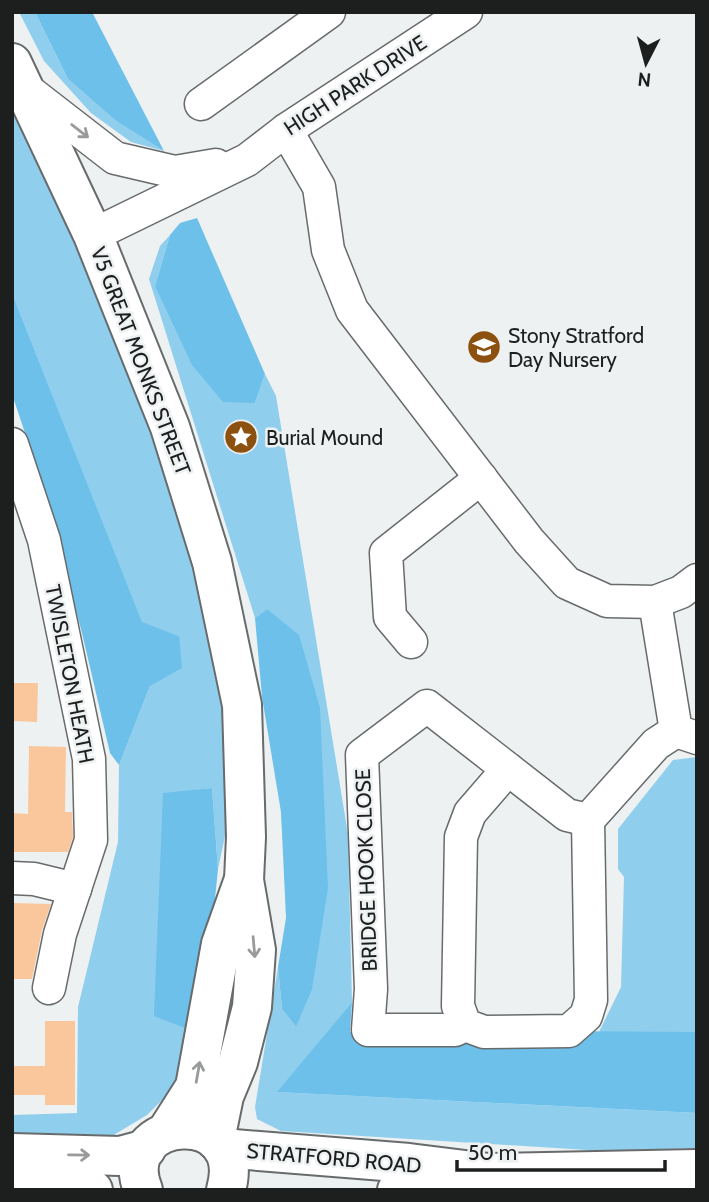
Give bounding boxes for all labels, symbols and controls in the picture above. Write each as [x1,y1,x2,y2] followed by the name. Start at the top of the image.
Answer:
[611,28,681,98] north arrow
[279,30,431,140] street label: HIGH PARK DRIVE
[636,67,652,92] text: N
[70,123,89,138] one-way arrow
[86,243,196,479] street label: V5 GREAT MONKS STREET
[508,323,644,372] place label: Stony Stratford Day Nursery
[465,328,503,366] school or university icon: Stony Stratford Day Nursery
[222,418,260,456] place icon: Burial Mound
[266,425,383,450] place label: Burial Mound
[40,583,100,765] street label: TWISLETON HEATH
[350,768,382,972] street label: BRIDGE HOOK CLOSE
[248,935,261,958] one-way arrow
[192,1061,205,1084] one-way arrow
[457,1128,665,1172] scale bar
[245,1138,423,1178] street label: STRATFORD ROAD
[468,1140,517,1165] text: 50 m
[68,1148,91,1162] one-way arrow

